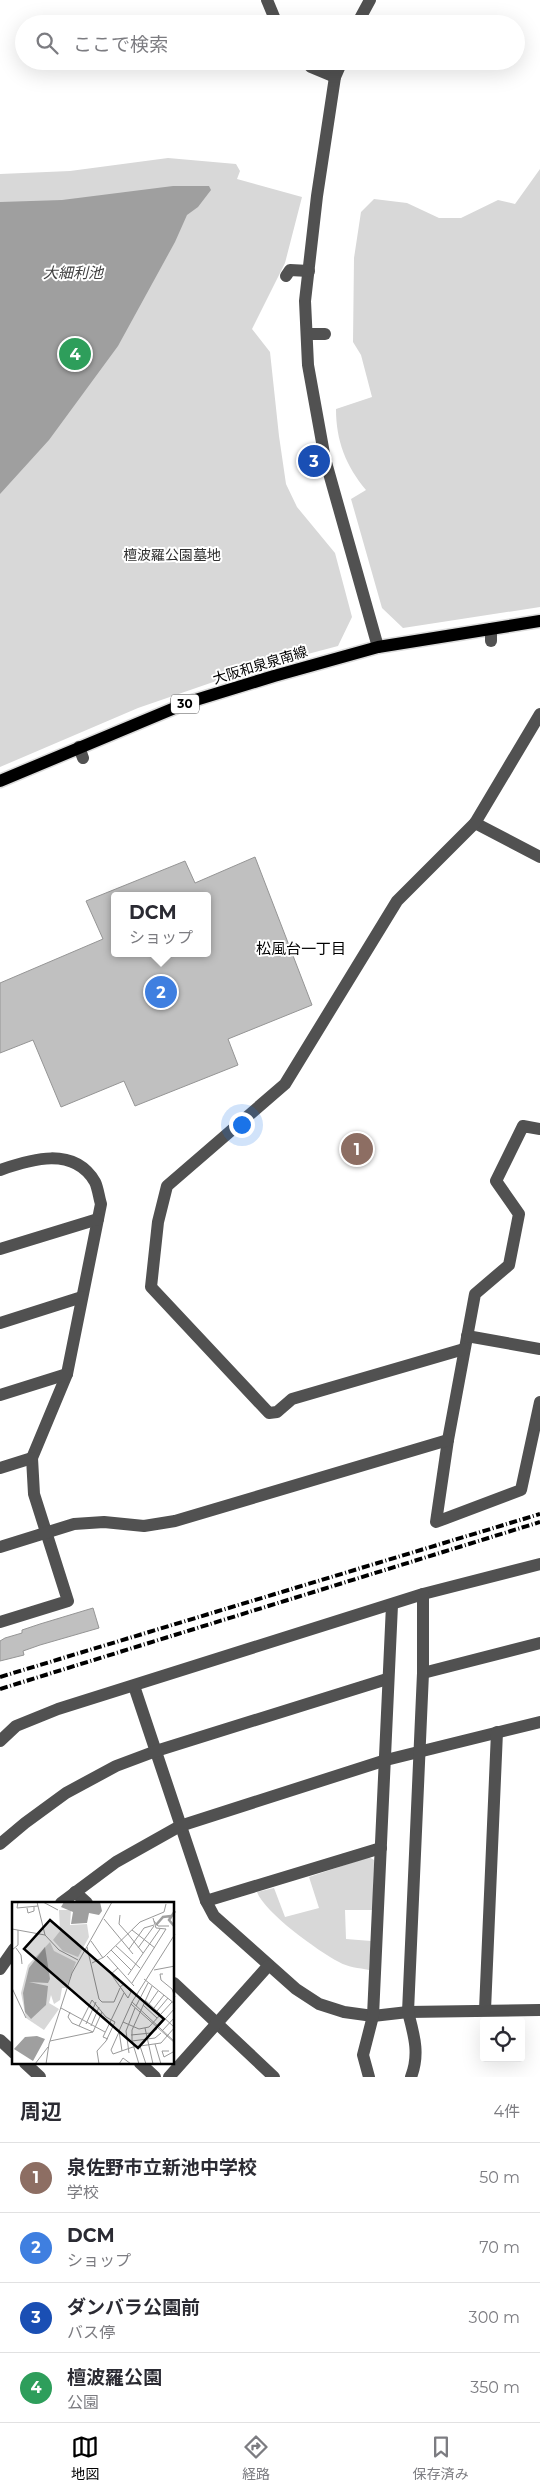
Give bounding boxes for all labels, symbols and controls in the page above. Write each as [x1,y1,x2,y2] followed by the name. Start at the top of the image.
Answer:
[15,15,525,70] search box
[33,29,61,57] icon: search
[73,33,168,56] text: ここで検索
[43,263,105,282] water label: 大細利池
[59,335,91,373] pin: 4
[298,442,330,480] pin: 3
[123,546,221,564] park label: 檀波羅公園墓地
[211,642,309,688] street label: 大阪和泉泉南線
[171,694,199,714] road number: 30
[111,892,211,957] popup
[129,901,177,924] text: DCM
[129,928,193,947] text: ショップ
[256,939,346,958] district label: 松風台一丁目
[145,973,177,1011] pin: 2
[229,1112,255,1138] your location
[341,1130,373,1168] pin: 1
[12,1902,175,2064] inset map
[480,2017,525,2062] map controls
[480,2017,525,2062] button: locate
[20,2099,62,2124] text: 周辺
[493,2102,520,2121] text: 4件
[67,2156,257,2179] text: 泉佐野市立新池中学校
[33,2168,39,2187] text: 1
[479,2168,520,2187] text: 50 m
[67,2183,99,2202] text: 学校
[67,2224,115,2247] text: DCM
[31,2238,41,2257] text: 2
[479,2238,520,2257] text: 70 m
[67,2251,131,2270] text: ショップ
[67,2296,200,2319] text: ダンバラ公園前
[31,2308,41,2327] text: 3
[469,2308,520,2327] text: 300 m
[67,2323,115,2342] text: バス停
[67,2366,162,2389] text: 檀波羅公園
[30,2378,42,2397] text: 4
[470,2378,520,2397] text: 350 m
[67,2393,99,2412] text: 公園
[71,2433,99,2483] tab: 地図
[242,2433,270,2483] tab: 経路
[413,2433,469,2483] tab: 保存済み

